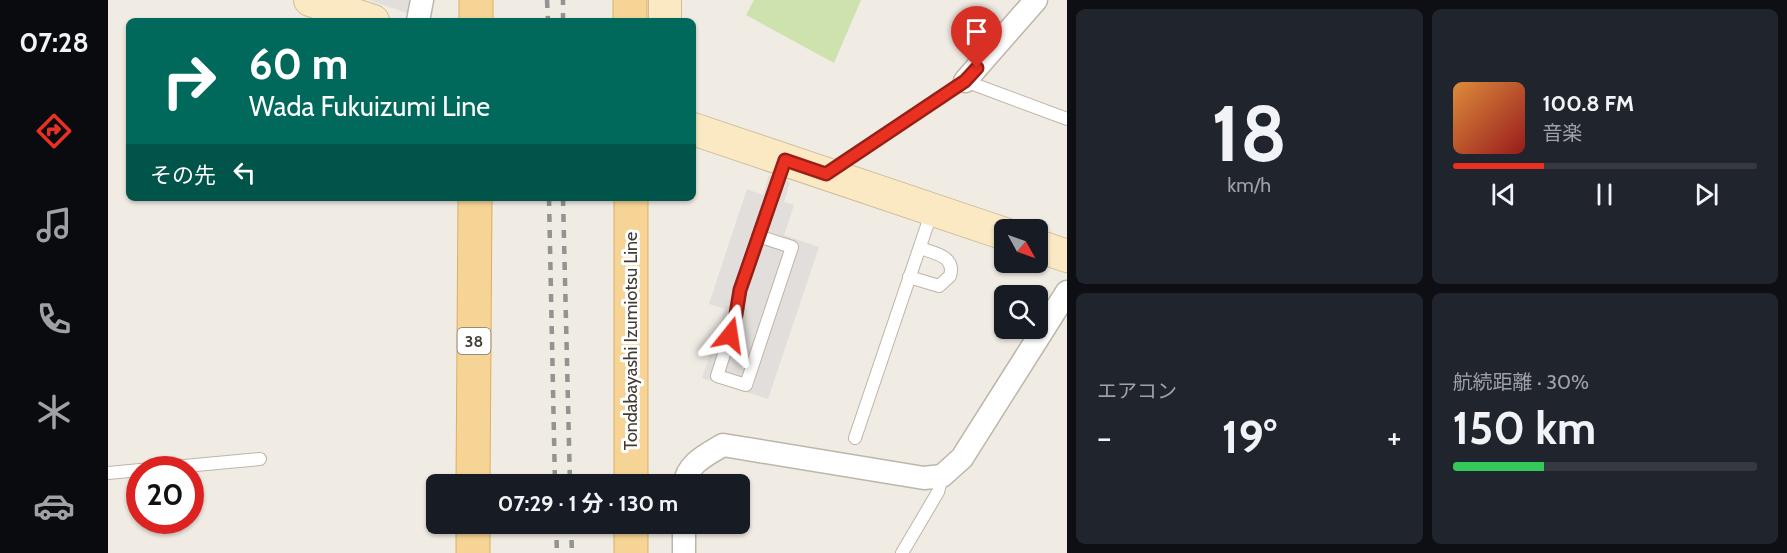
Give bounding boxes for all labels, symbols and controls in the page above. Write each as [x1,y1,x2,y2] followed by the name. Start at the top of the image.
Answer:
[951,6,1002,68] pin
[960,15,993,48] icon: arrive
[19,26,89,59] text: 07:28
[249,38,348,90] text: 60 m
[150,42,228,120] icon: right
[1211,86,1287,181] text: 18
[249,90,490,123] text: Wada Fukuizumi Line
[1543,90,1634,117] text: 100.8 FM
[33,110,75,152] icon: directions
[1543,121,1583,145] text: 音楽
[228,156,261,189] icon: left
[150,162,216,189] text: その先
[1227,173,1271,197] text: km/h
[1487,178,1520,211] icon: previous
[1588,178,1621,211] icon: pause
[1690,178,1723,211] icon: next
[33,204,75,246] icon: music
[994,219,1048,273] north arrow
[994,219,1048,339] map controls
[620,232,642,450] street label: Tondabayashi Izumiotsu Line
[994,285,1048,339] button: search
[33,298,75,340] icon: phone
[698,303,762,367] position arrow
[458,328,490,354] road number: 38
[1453,370,1589,394] text: 航続距離 · 30%
[1097,379,1177,403] text: エアコン
[33,391,75,433] icon: climate
[1453,401,1596,455] text: 150 km
[1222,410,1277,464] text: 19°
[1097,417,1112,457] text: −
[1387,417,1402,457] text: +
[126,456,204,534] speed limit sign: 20
[33,485,75,527] icon: car
[498,490,678,517] text: 07:29 · 1 分 · 130 m

